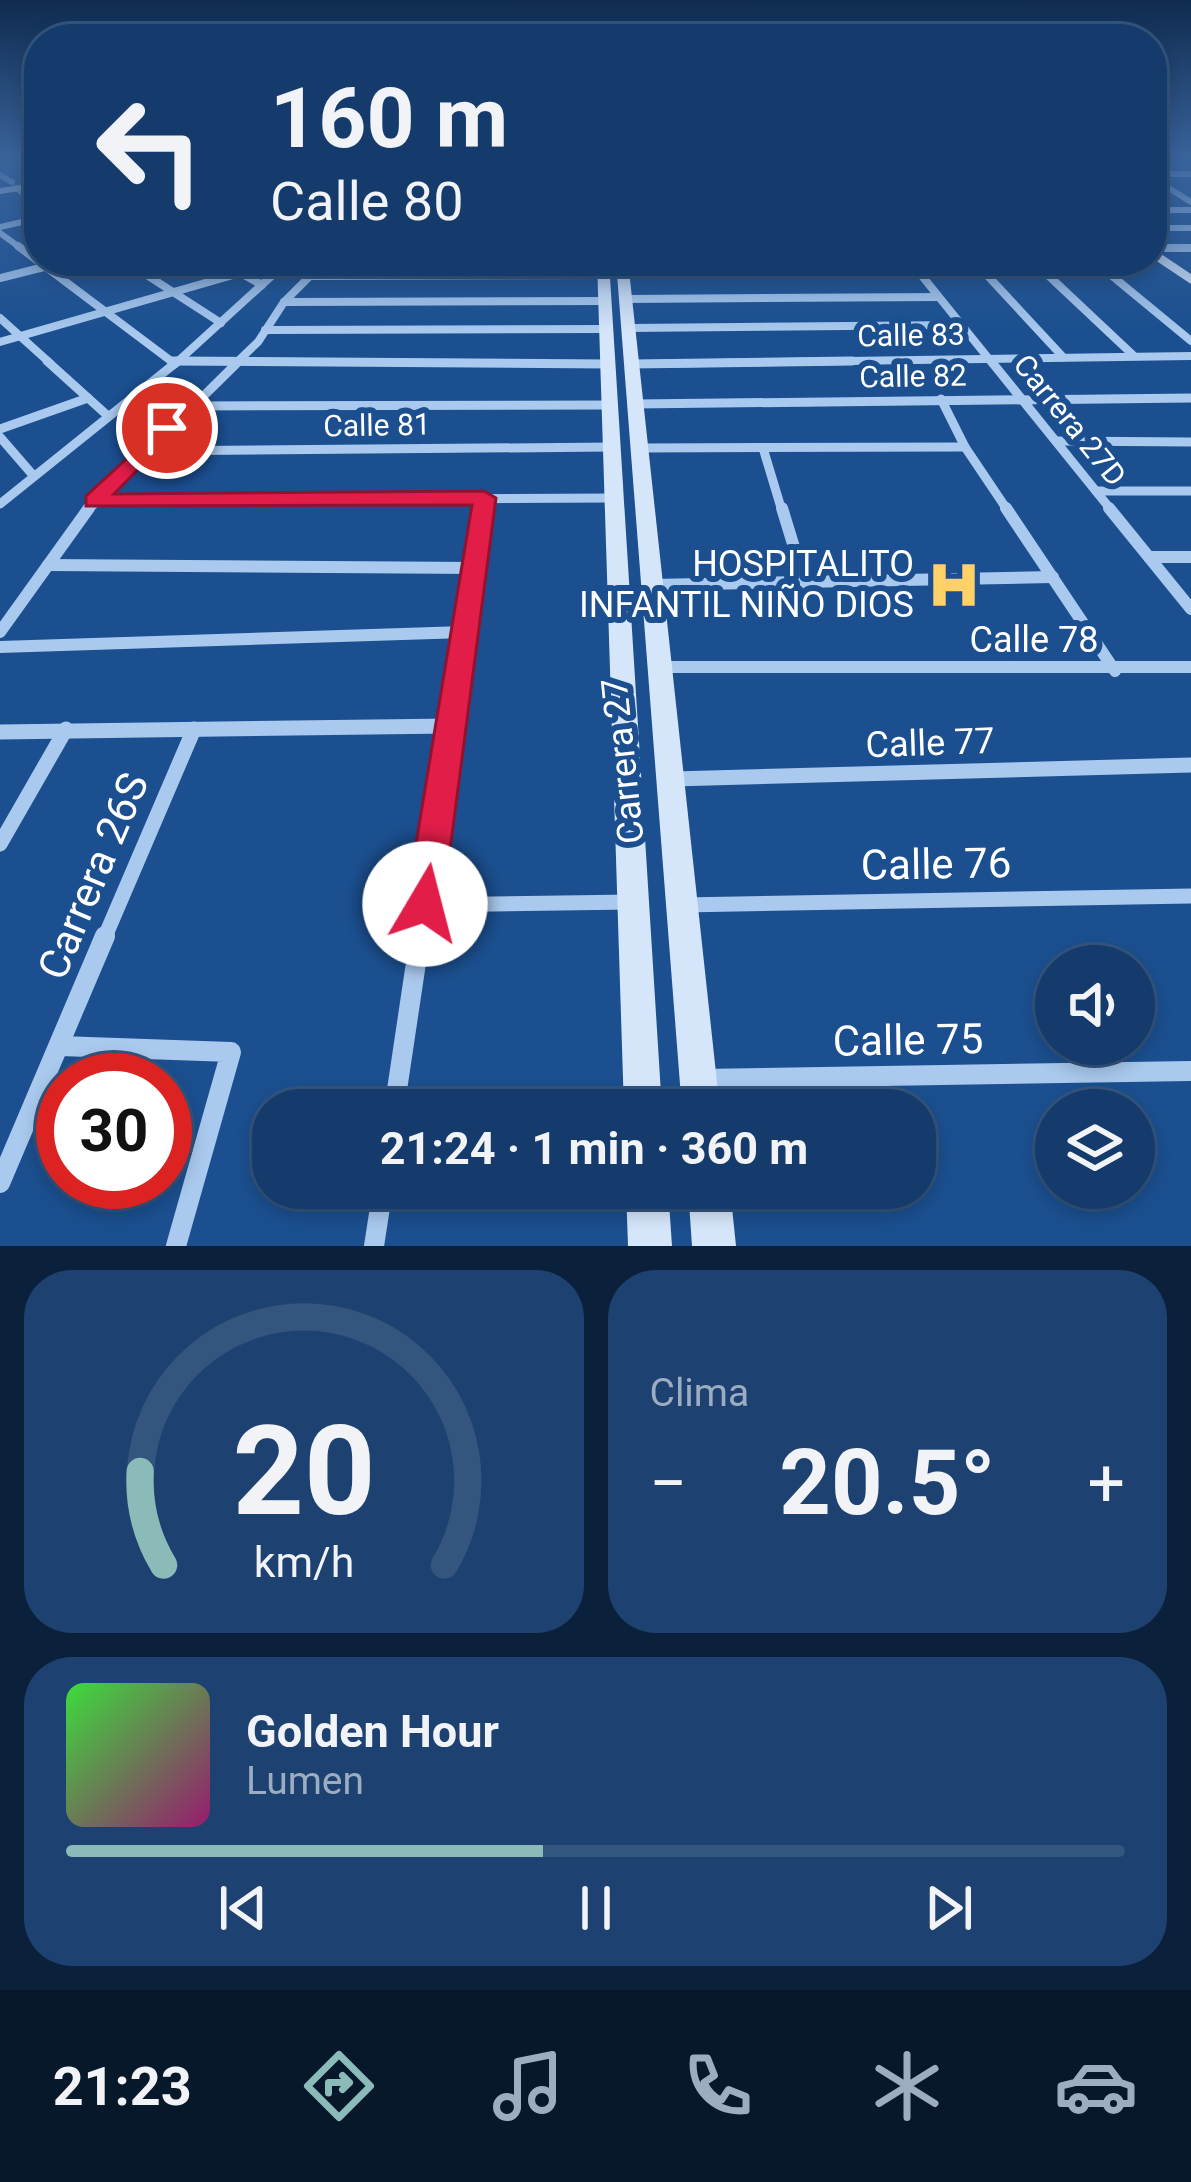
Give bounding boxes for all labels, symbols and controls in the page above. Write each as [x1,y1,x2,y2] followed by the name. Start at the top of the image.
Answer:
[270,69,508,168] text: 160 m
[72,72,228,228] icon: left
[270,170,464,233] text: Calle 80
[857,317,965,353] street label: Calle 83
[1007,347,1133,493] street label: Carrera 27D
[859,358,967,394] street label: Calle 82
[116,377,218,479] pin
[134,395,200,461] icon: arrive
[323,407,431,443] street label: Calle 81
[579,543,914,626] place label: HOSPITALITO INFANTIL NIÑO DIOS
[925,556,983,614] hospital icon: HOSPITALITO INFANTIL NIÑO DIOS
[969,619,1099,661] street label: Calle 78
[593,676,653,846] street label: Carrera 27
[865,720,995,766] street label: Calle 77
[28,765,158,987] street label: Carrera 26S
[860,838,1012,890] street label: Calle 76
[362,841,488,967] position arrow
[1035,945,1155,1209] map controls
[1035,945,1155,1065] button: sound
[832,1014,984,1066] street label: Calle 75
[36,1053,192,1209] speed limit sign: 30
[1035,1089,1155,1209] button: layers
[380,1122,808,1175] text: 21:24 · 1 min · 360 m
[650,1370,749,1416] text: Clima
[232,1398,375,1544] text: 20
[779,1431,995,1536] text: 20.5°
[650,1445,687,1522] text: −
[1088,1445,1125,1522] text: +
[253,1536,354,1586] text: km/h
[246,1705,499,1758] text: Golden Hour
[246,1758,364,1804] text: Lumen
[210,1875,276,1941] icon: previous
[563,1875,629,1941] icon: pause
[916,1875,982,1941] icon: next
[297,2044,381,2128] icon: directions
[486,2044,570,2128] icon: music
[676,2044,760,2128] icon: phone
[865,2044,949,2128] icon: climate
[1054,2044,1138,2128] icon: car
[53,2055,192,2118] text: 21:23

